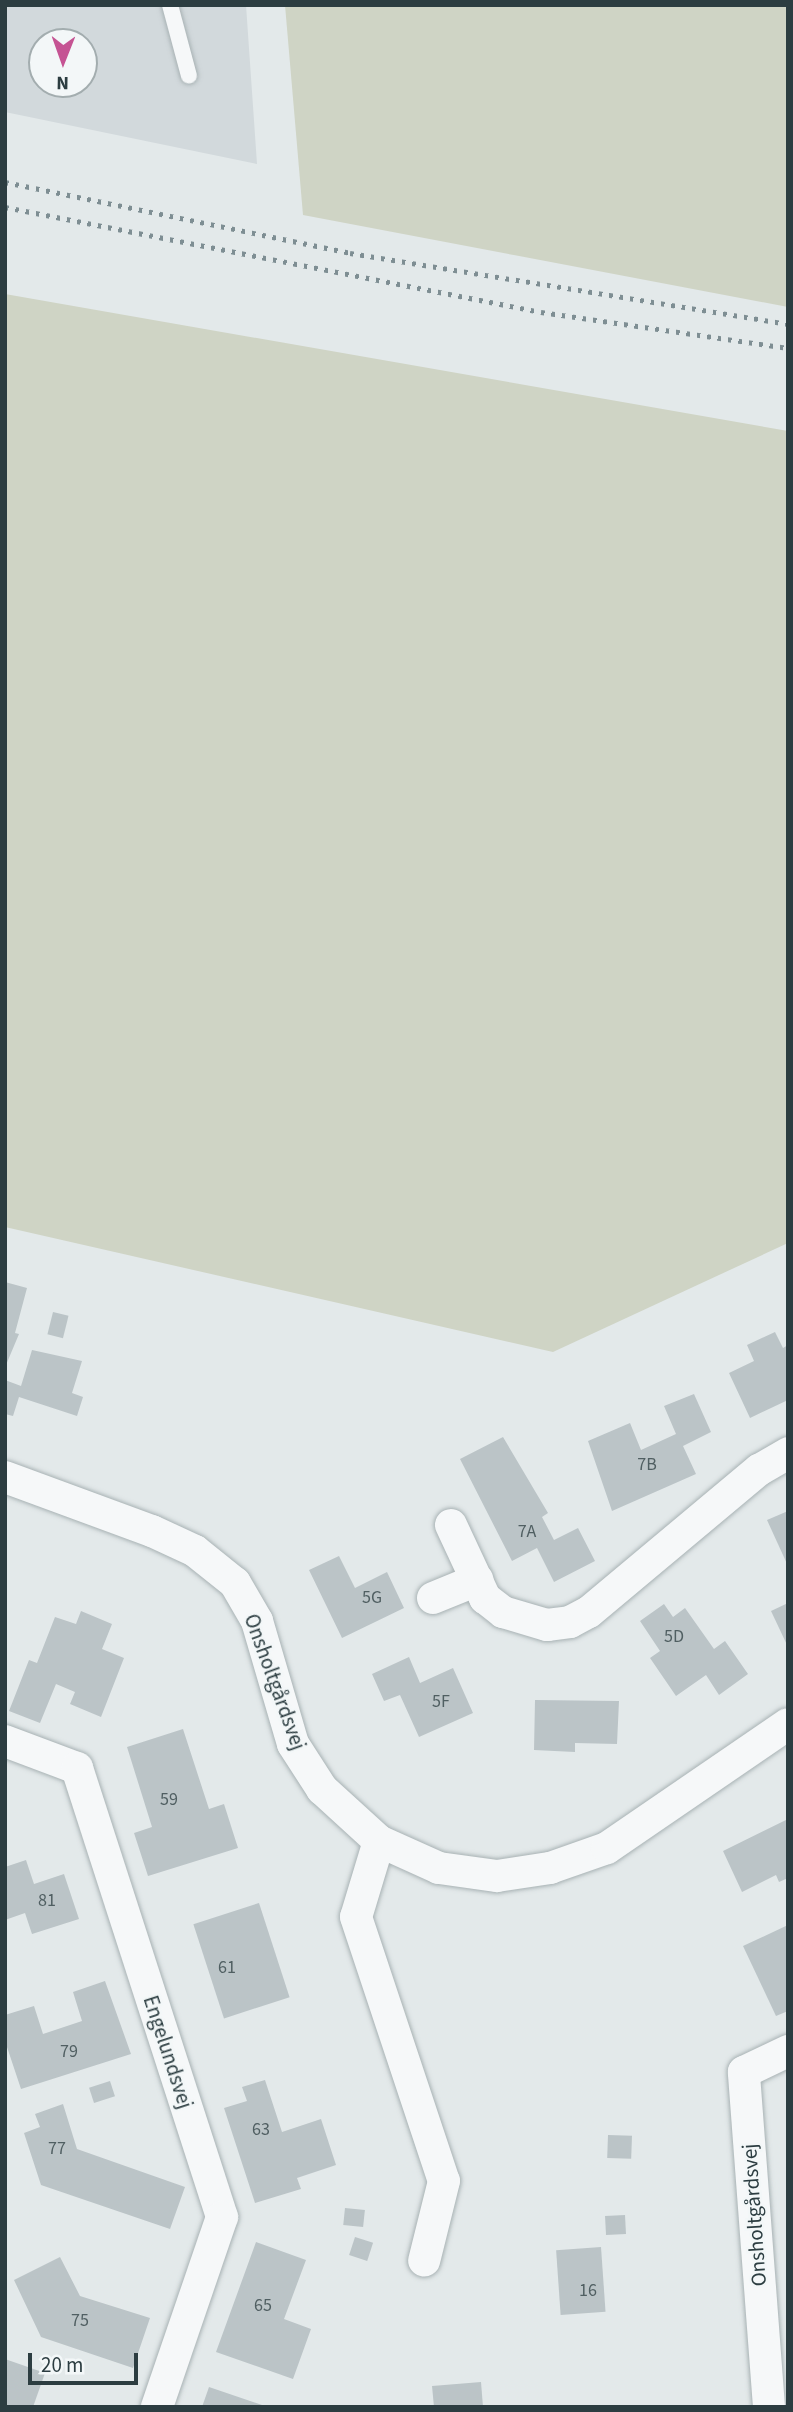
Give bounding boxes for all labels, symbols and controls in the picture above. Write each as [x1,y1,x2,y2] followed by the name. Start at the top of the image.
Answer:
[28,28,98,98] north arrow
[56,69,69,96] text: N
[637,1454,657,1476] house number: 7B
[518,1521,536,1543] house number: 7A
[362,1587,382,1609] house number: 5G
[239,1611,311,1753] street label: Onsholtgårdsvej
[664,1626,684,1648] house number: 5D
[432,1691,450,1713] house number: 5F
[160,1789,178,1811] house number: 59
[38,1890,56,1912] house number: 81
[218,1957,236,1979] house number: 61
[138,1992,198,2112] street label: Engelundsvej
[60,2041,78,2063] house number: 79
[252,2119,270,2141] house number: 63
[48,2138,66,2160] house number: 77
[736,2143,772,2287] street label: Onsholtgårdsvej
[579,2280,597,2302] house number: 16
[254,2295,272,2317] house number: 65
[71,2310,89,2332] house number: 75
[32,2338,142,2382] scale bar
[41,2350,83,2380] text: 20 m

